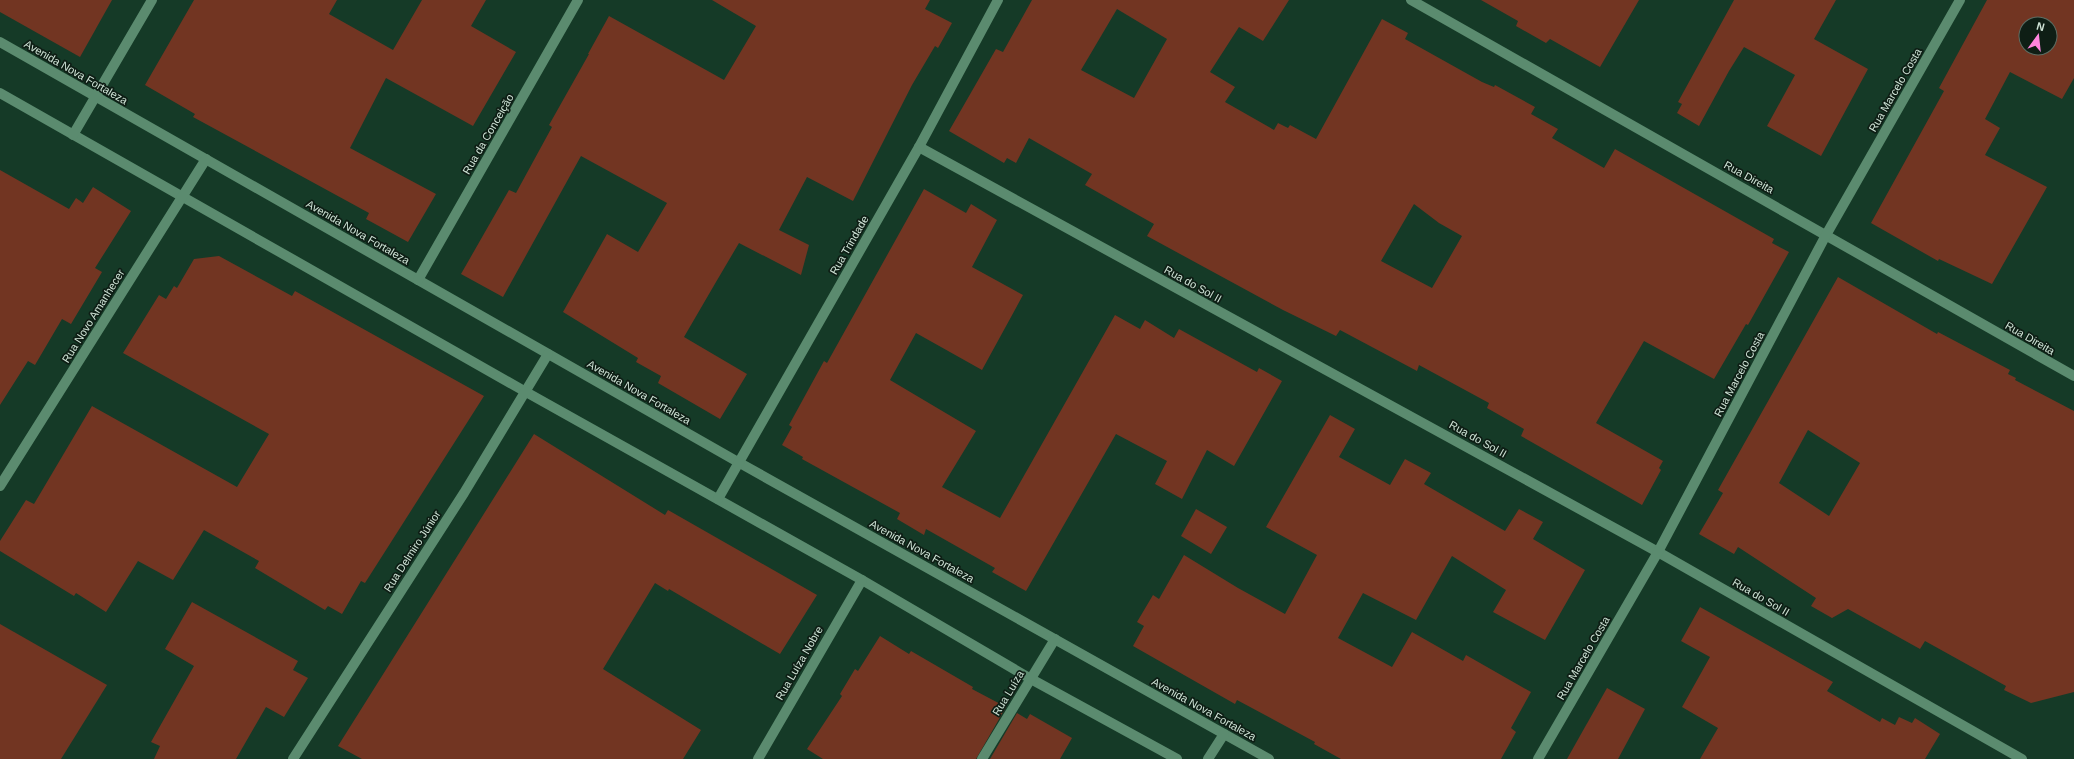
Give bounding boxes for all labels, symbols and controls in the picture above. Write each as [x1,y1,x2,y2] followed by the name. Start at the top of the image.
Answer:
[2018,16,2058,56] north arrow
[2035,20,2046,33] text: N
[22,38,131,107] street label: Avenida Nova Fortaleza
[1866,45,1924,134] street label: Rua Marcelo Costa
[460,92,516,176] street label: Rua da Conceição
[1722,158,1777,196] street label: Rua Direita
[304,198,413,267] street label: Avenida Nova Fortaleza
[827,213,871,277] street label: Rua Trindade
[1162,263,1224,305] street label: Rua do Sol II
[59,267,127,365] street label: Rua Novo Amanhecer
[2003,319,2058,357] street label: Rua Direita
[1712,329,1767,418] street label: Rua Marcelo Costa
[585,358,694,427] street label: Avenida Nova Fortaleza
[1447,418,1509,460] street label: Rua do Sol II
[381,508,443,594] street label: Rua Delmiro Júnior
[868,517,977,585] street label: Avenida Nova Fortaleza
[1730,576,1792,618] street label: Rua do Sol II
[1554,613,1612,702] street label: Rua Marcelo Costa
[773,624,825,702] street label: Rua Luíza Nobre
[990,668,1027,718] street label: Rua Luíza
[1150,675,1259,743] street label: Avenida Nova Fortaleza

